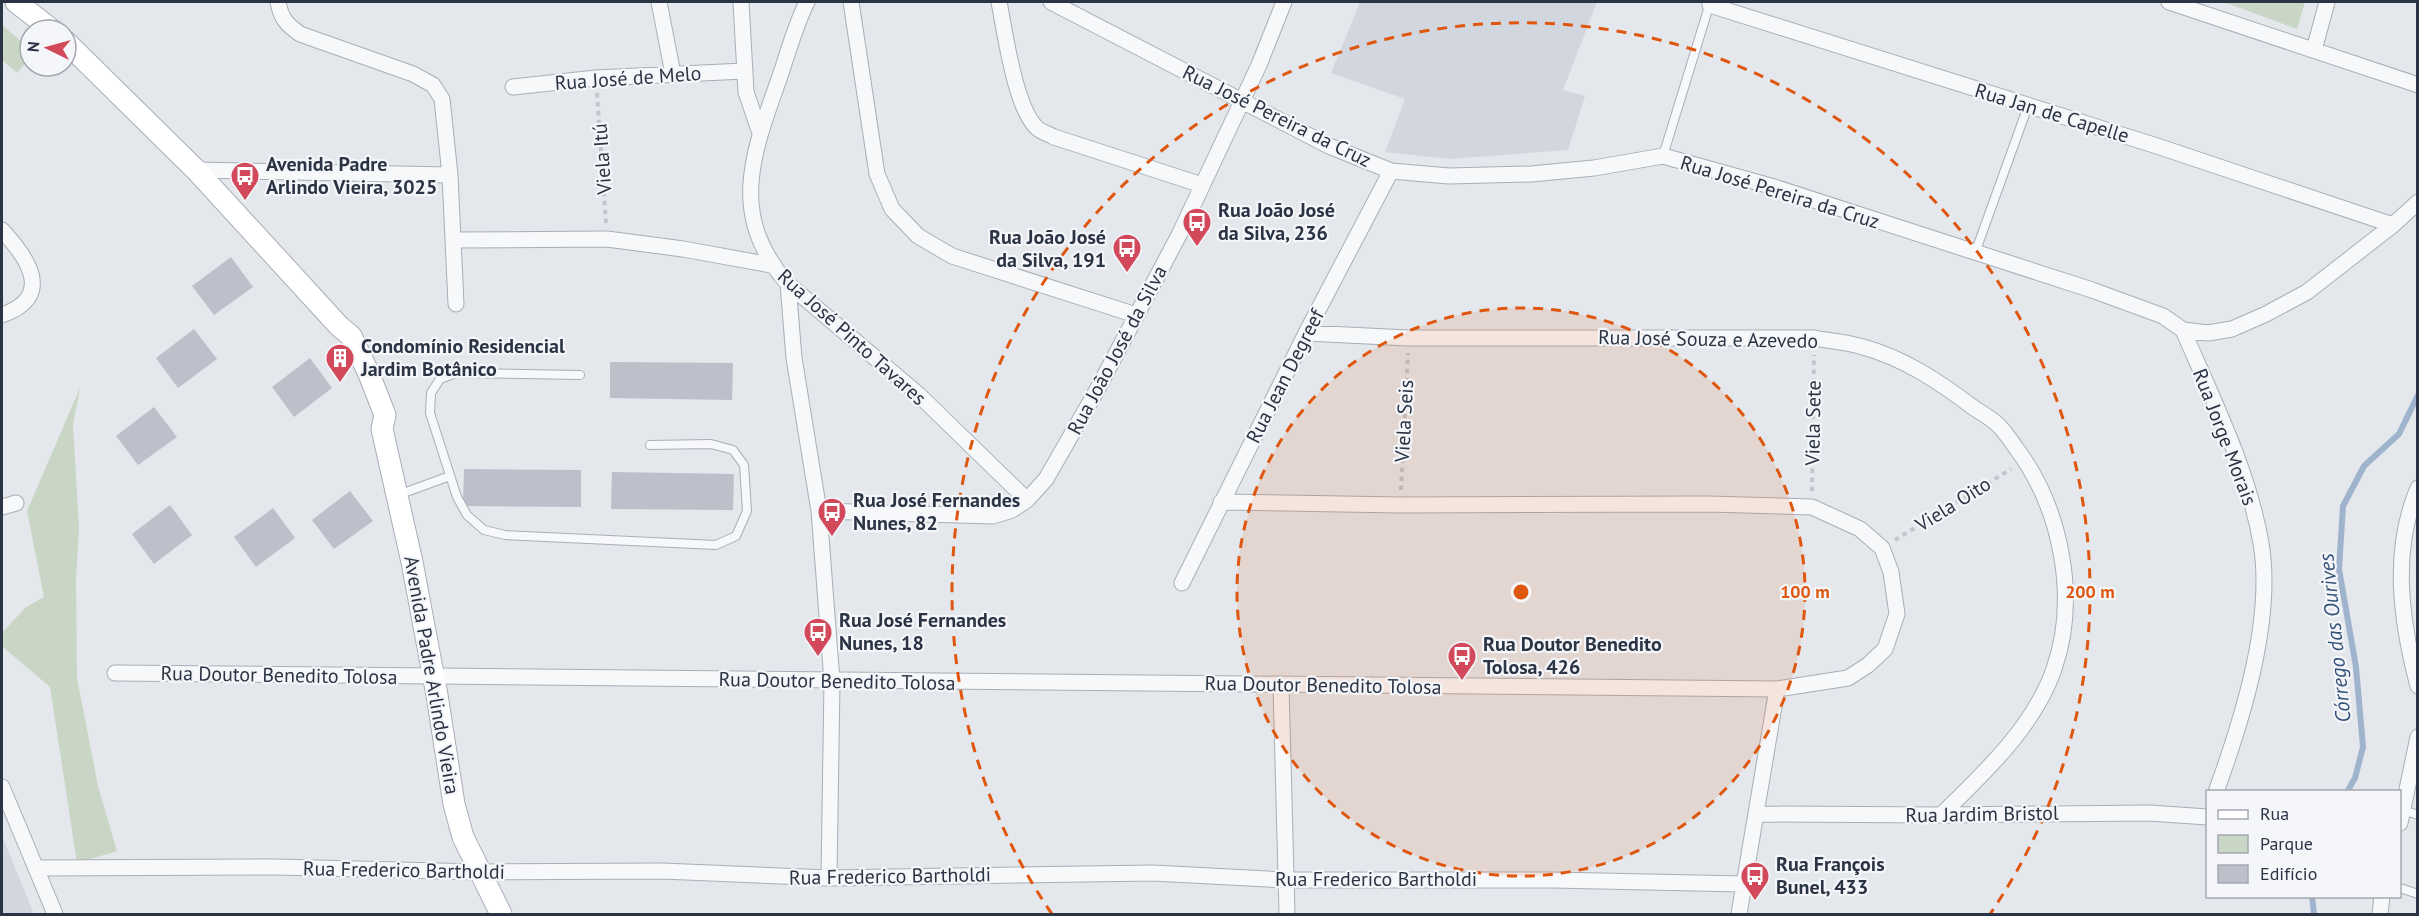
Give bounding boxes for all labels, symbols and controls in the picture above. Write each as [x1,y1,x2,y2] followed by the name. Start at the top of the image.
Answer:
[18,18,78,78] north arrow
[23,41,43,53] text: N
[1178,59,1376,173] street label: Rua José Pereira da Cruz
[554,60,702,96] street label: Rua José de Melo
[1972,77,2132,149] street label: Rua Jan de Capelle
[587,122,618,197] street label: Viela Itú
[1677,149,1883,235] street label: Rua José Pereira da Cruz
[266,151,437,200] place label: Avenida Padre Arlindo Vieira, 3025
[229,160,261,202] bus stop icon: Avenida Padre Arlindo Vieira, 3025
[1218,197,1335,246] place label: Rua João José da Silva, 236
[1181,206,1213,248] bus stop icon: Rua João José da Silva, 236
[989,224,1106,273] place label: Rua João José da Silva, 191
[1111,232,1143,274] bus stop icon: Rua João José da Silva, 191
[1061,261,1173,439] street label: Rua João José da Silva
[772,263,932,411] street label: Rua José Pinto Tavares
[1240,303,1331,447] street label: Rua Jean Degreef
[1598,324,1818,354] street label: Rua José Souza e Azevedo
[360,333,565,382] place label: Condomínio Residencial Jardim Botânico
[324,342,356,384] building icon: Condomínio Residencial Jardim Botânico
[2187,365,2263,509] street label: Rua Jorge Morais
[1389,379,1419,464] street label: Viela Seis
[1799,380,1827,467] street label: Viela Sete
[1910,471,1996,538] street label: Viela Oito
[853,487,1020,536] place label: Rua José Fernandes Nunes, 82
[816,496,848,538] bus stop icon: Rua José Fernandes Nunes, 82
[2312,552,2357,724] water label: Córrego das Ourives
[398,554,466,796] street label: Avenida Padre Arlindo Vieira
[1780,580,1830,603] text: 100 m
[2065,580,2115,603] text: 200 m
[1511,582,1531,602] centre of rings
[839,607,1006,656] place label: Rua José Fernandes Nunes, 18
[802,616,834,658] bus stop icon: Rua José Fernandes Nunes, 18
[1483,631,1662,680] place label: Rua Doutor Benedito Tolosa, 426
[1446,640,1478,682] bus stop icon: Rua Doutor Benedito Tolosa, 426
[160,660,398,690] street label: Rua Doutor Benedito Tolosa
[718,666,956,696] street label: Rua Doutor Benedito Tolosa
[1204,670,1442,700] street label: Rua Doutor Benedito Tolosa
[2206,790,2401,898] legend
[1905,800,2059,828] street label: Rua Jardim Bristol
[2260,802,2289,825] text: Rua
[2260,832,2313,855] text: Parque
[1776,851,1885,900] place label: Rua François Bunel, 433
[303,855,505,885] street label: Rua Frederico Bartholdi
[1739,860,1771,902] bus stop icon: Rua François Bunel, 433
[789,861,991,891] street label: Rua Frederico Bartholdi
[2260,862,2317,885] text: Edifício
[1275,866,1477,892] street label: Rua Frederico Bartholdi

